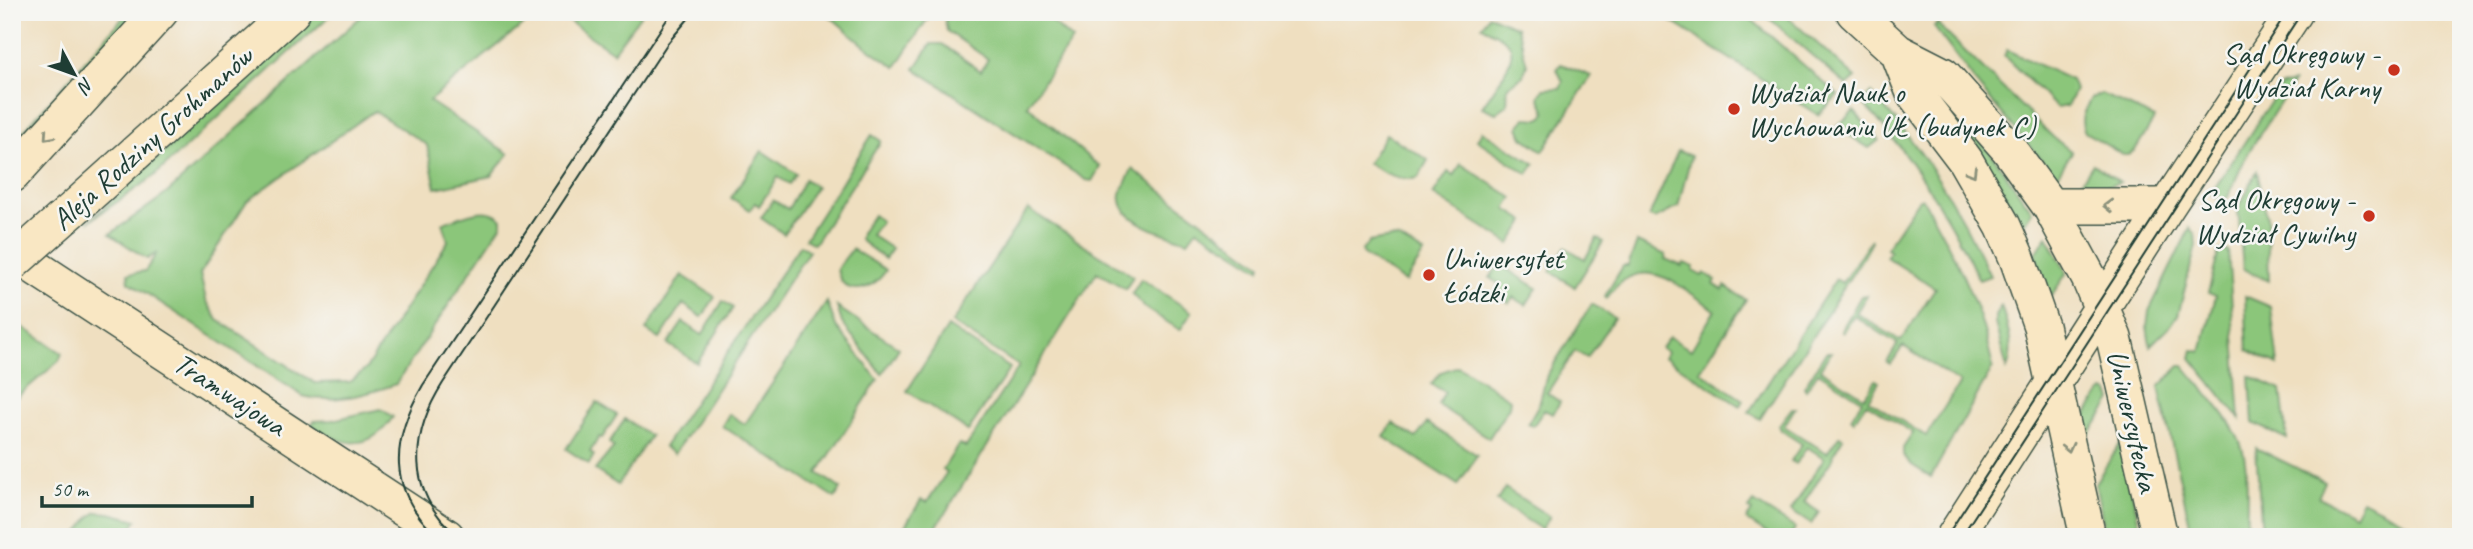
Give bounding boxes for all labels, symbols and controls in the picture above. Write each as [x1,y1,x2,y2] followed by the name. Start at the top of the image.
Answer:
[2223,34,2383,106] place label: Sąd Okręgowy - Wydział Karny
[43,36,262,238] street label: Aleja Rodziny Grohmanów
[38,38,108,108] north arrow
[2386,62,2402,78] marker: Sąd Okręgowy - Wydział Karny
[71,72,99,99] text: N
[1748,73,2038,145] place label: Wydział Nauk o Wychowaniu UŁ (budynek C)
[1726,101,1742,117] marker: Wydział Nauk o Wychowaniu UŁ (budynek C)
[44,128,56,141] one-way arrow
[1964,164,1977,177] one-way arrow
[2195,180,2357,252] place label: Sąd Okręgowy - Wydział Cywilny
[2103,199,2114,214] one-way arrow
[2361,208,2377,224] marker: Sąd Okręgowy - Wydział Cywilny
[1443,239,1566,311] place label: Uniwersytet Łódzki
[1421,267,1437,283] marker: Uniwersytet Łódzki
[167,344,295,445] street label: Tramwajowa
[2098,346,2168,498] street label: Uniwersytecka
[2060,442,2074,454] one-way arrow
[42,465,252,509] scale bar
[52,476,90,502] text: 50 m

